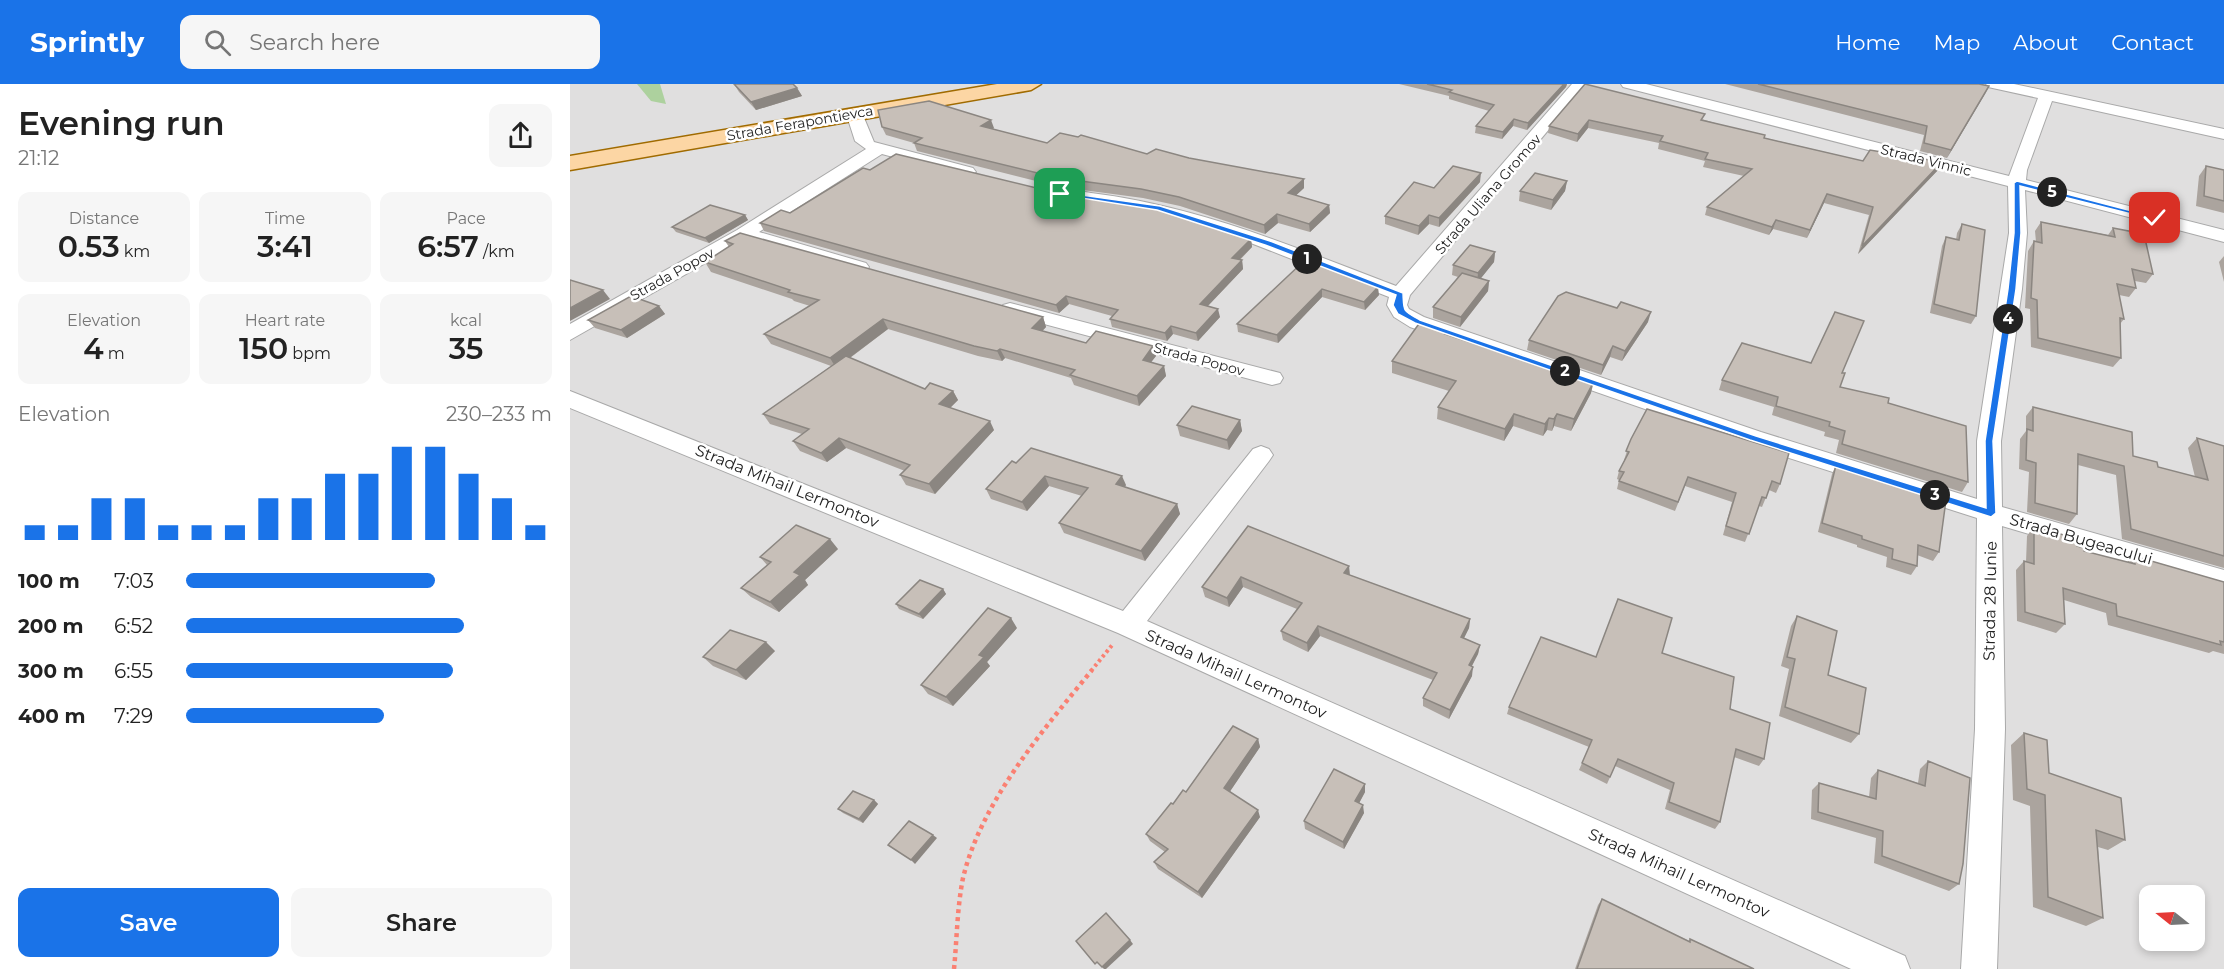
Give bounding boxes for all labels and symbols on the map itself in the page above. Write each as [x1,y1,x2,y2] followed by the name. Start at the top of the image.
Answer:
[725,101,875,145] street label: Strada Ferapontievca
[1431,130,1545,258] street label: Strada Uliana Gromov
[1879,140,1973,180] street label: Strada Vinnic
[1034,168,1085,219] pin
[2037,177,2067,207] pin: 5
[2129,192,2180,243] pin
[627,243,718,304] street label: Strada Popov
[1292,244,1322,274] pin: 1
[1993,304,2023,334] pin: 4
[1152,338,1247,380] street label: Strada Popov
[1550,356,1580,386] pin: 2
[692,440,882,532] street label: Strada Mihail Lermontov
[1920,480,1950,510] pin: 3
[2007,509,2155,569] street label: Strada Bugeacului
[1979,541,2001,661] street label: Strada 28 Iunie
[1142,625,1330,723] street label: Strada Mihail Lermontov
[1585,824,1773,922] street label: Strada Mihail Lermontov
[2139,885,2205,951] north arrow

